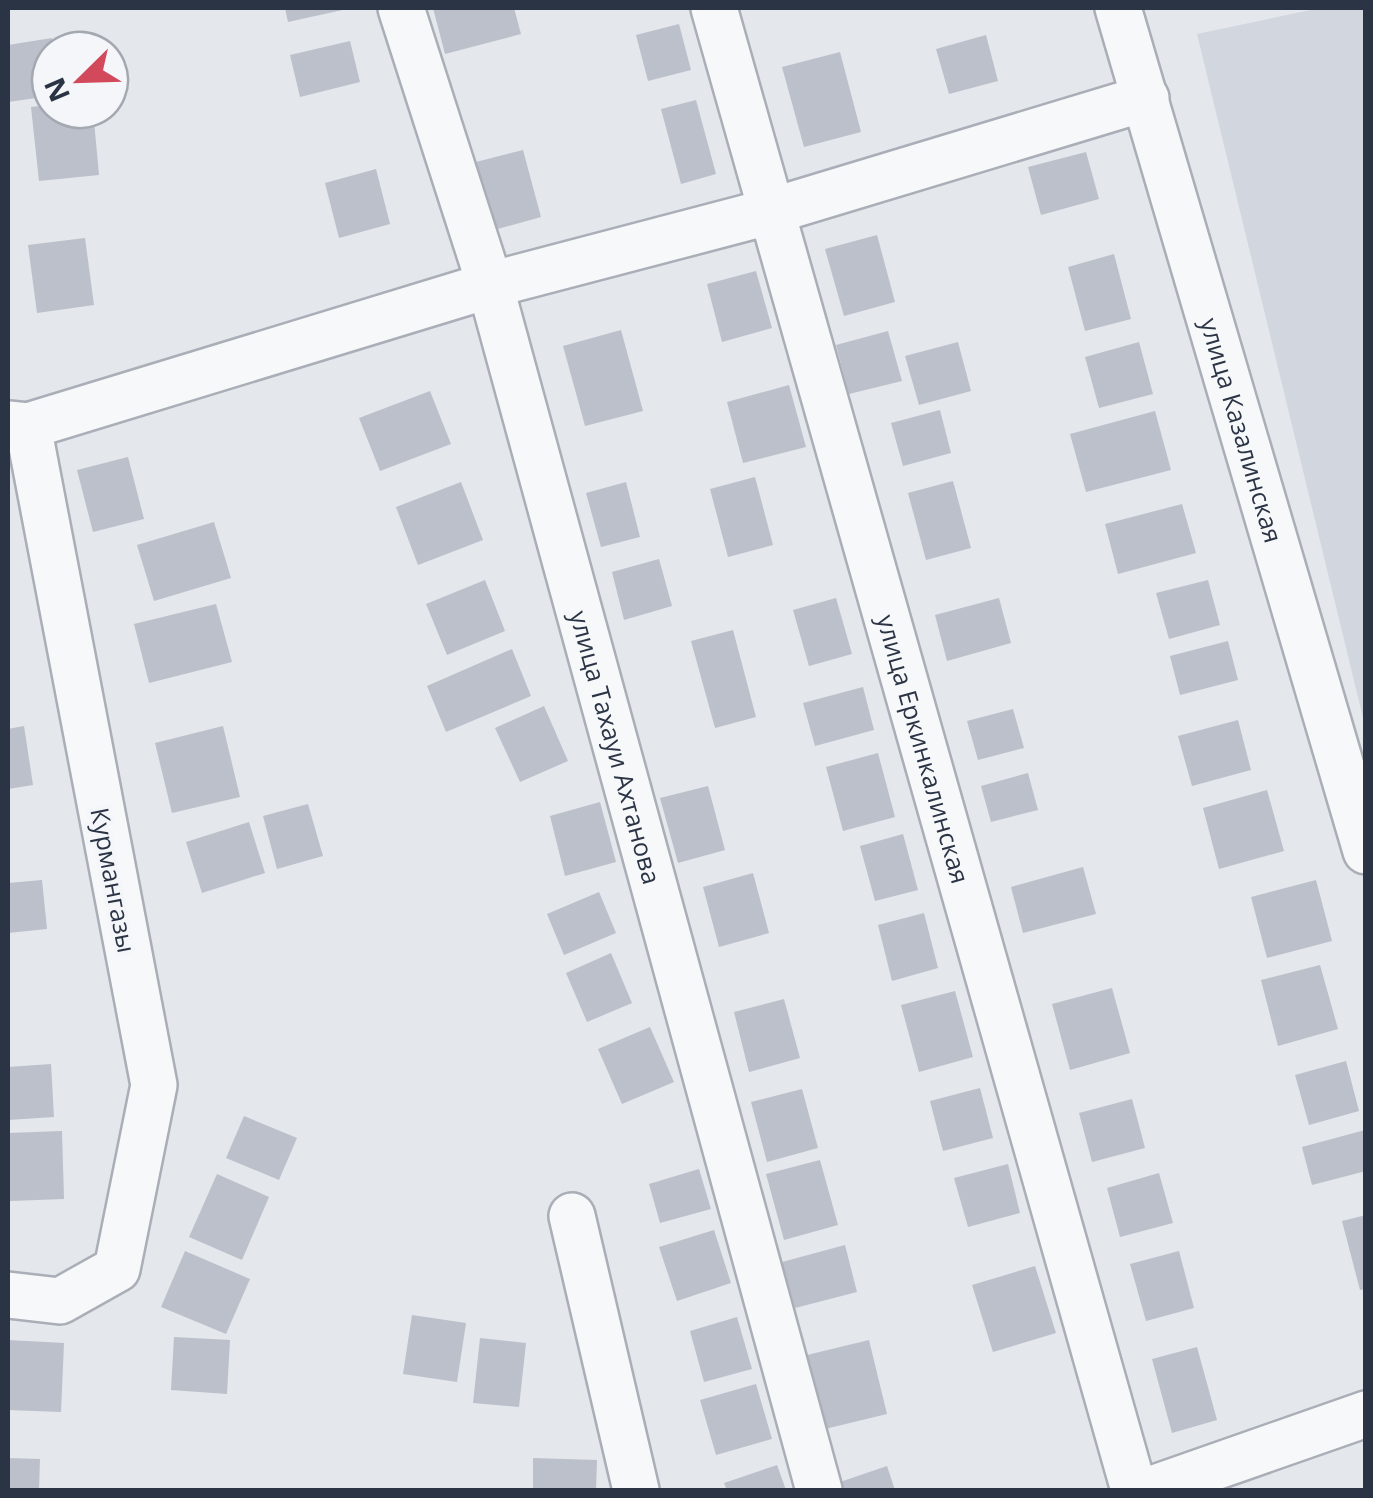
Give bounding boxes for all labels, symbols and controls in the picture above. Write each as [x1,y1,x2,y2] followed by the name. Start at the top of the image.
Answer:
[30,30,130,130] north arrow
[34,72,78,108] text: N
[1193,314,1291,547] street label: улица Казалинская
[563,607,670,888] street label: улица Тахауи Ахтанова
[870,610,978,887] street label: улица Еркинкалинская
[83,805,145,955] street label: Курмангазы

